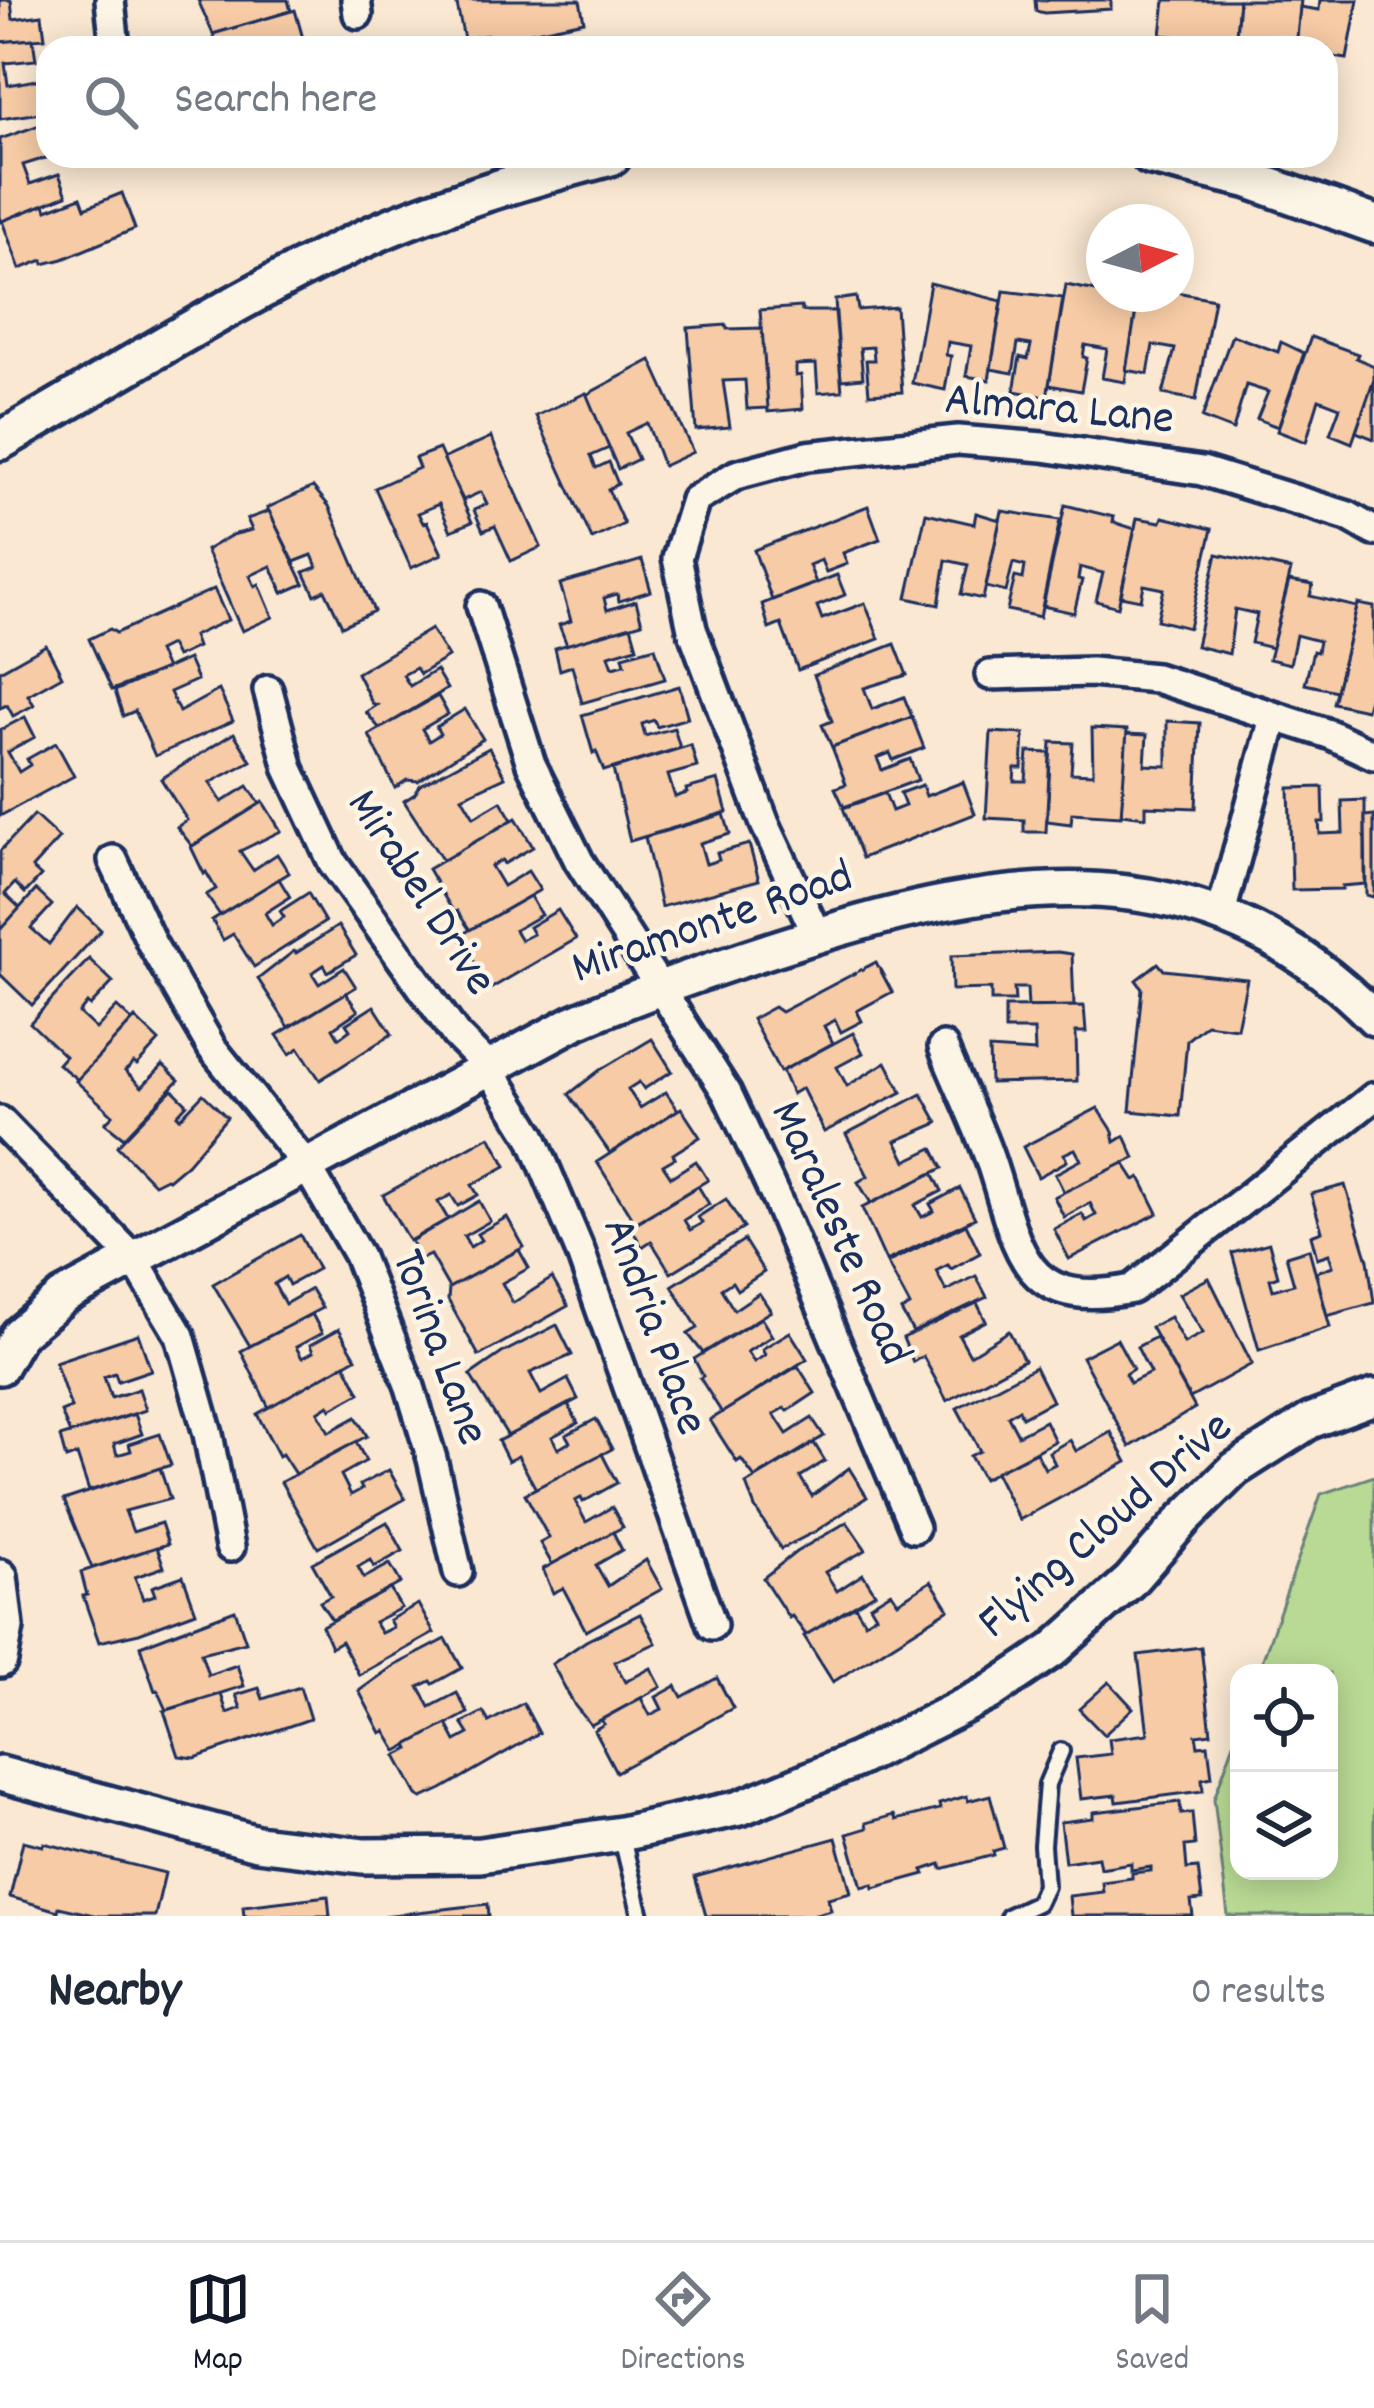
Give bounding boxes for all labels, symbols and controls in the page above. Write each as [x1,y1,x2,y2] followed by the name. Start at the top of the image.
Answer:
[36,36,1338,168] search box
[78,69,144,135] icon: search
[174,70,377,134] text: Search here
[1086,204,1194,312] north arrow
[941,368,1177,456] street label: Almara Lane
[326,777,512,1011] street label: Mirabel Drive
[563,845,863,1005] street label: Miramonte Road
[749,1091,927,1377] street label: Maraleste Road
[581,1208,723,1446] street label: Andria Place
[370,1240,504,1456] street label: Torina Lane
[964,1397,1250,1657] street label: Flying Cloud Drive
[1230,1664,1338,1880] map controls
[1230,1664,1338,1772] button: locate
[1230,1772,1338,1880] button: layers
[48,1958,181,2030] text: Nearby
[1191,1967,1326,2022] text: 0 results
[185,2266,251,2385] tab: Map
[621,2266,746,2385] tab: Directions
[1115,2266,1189,2385] tab: Saved

